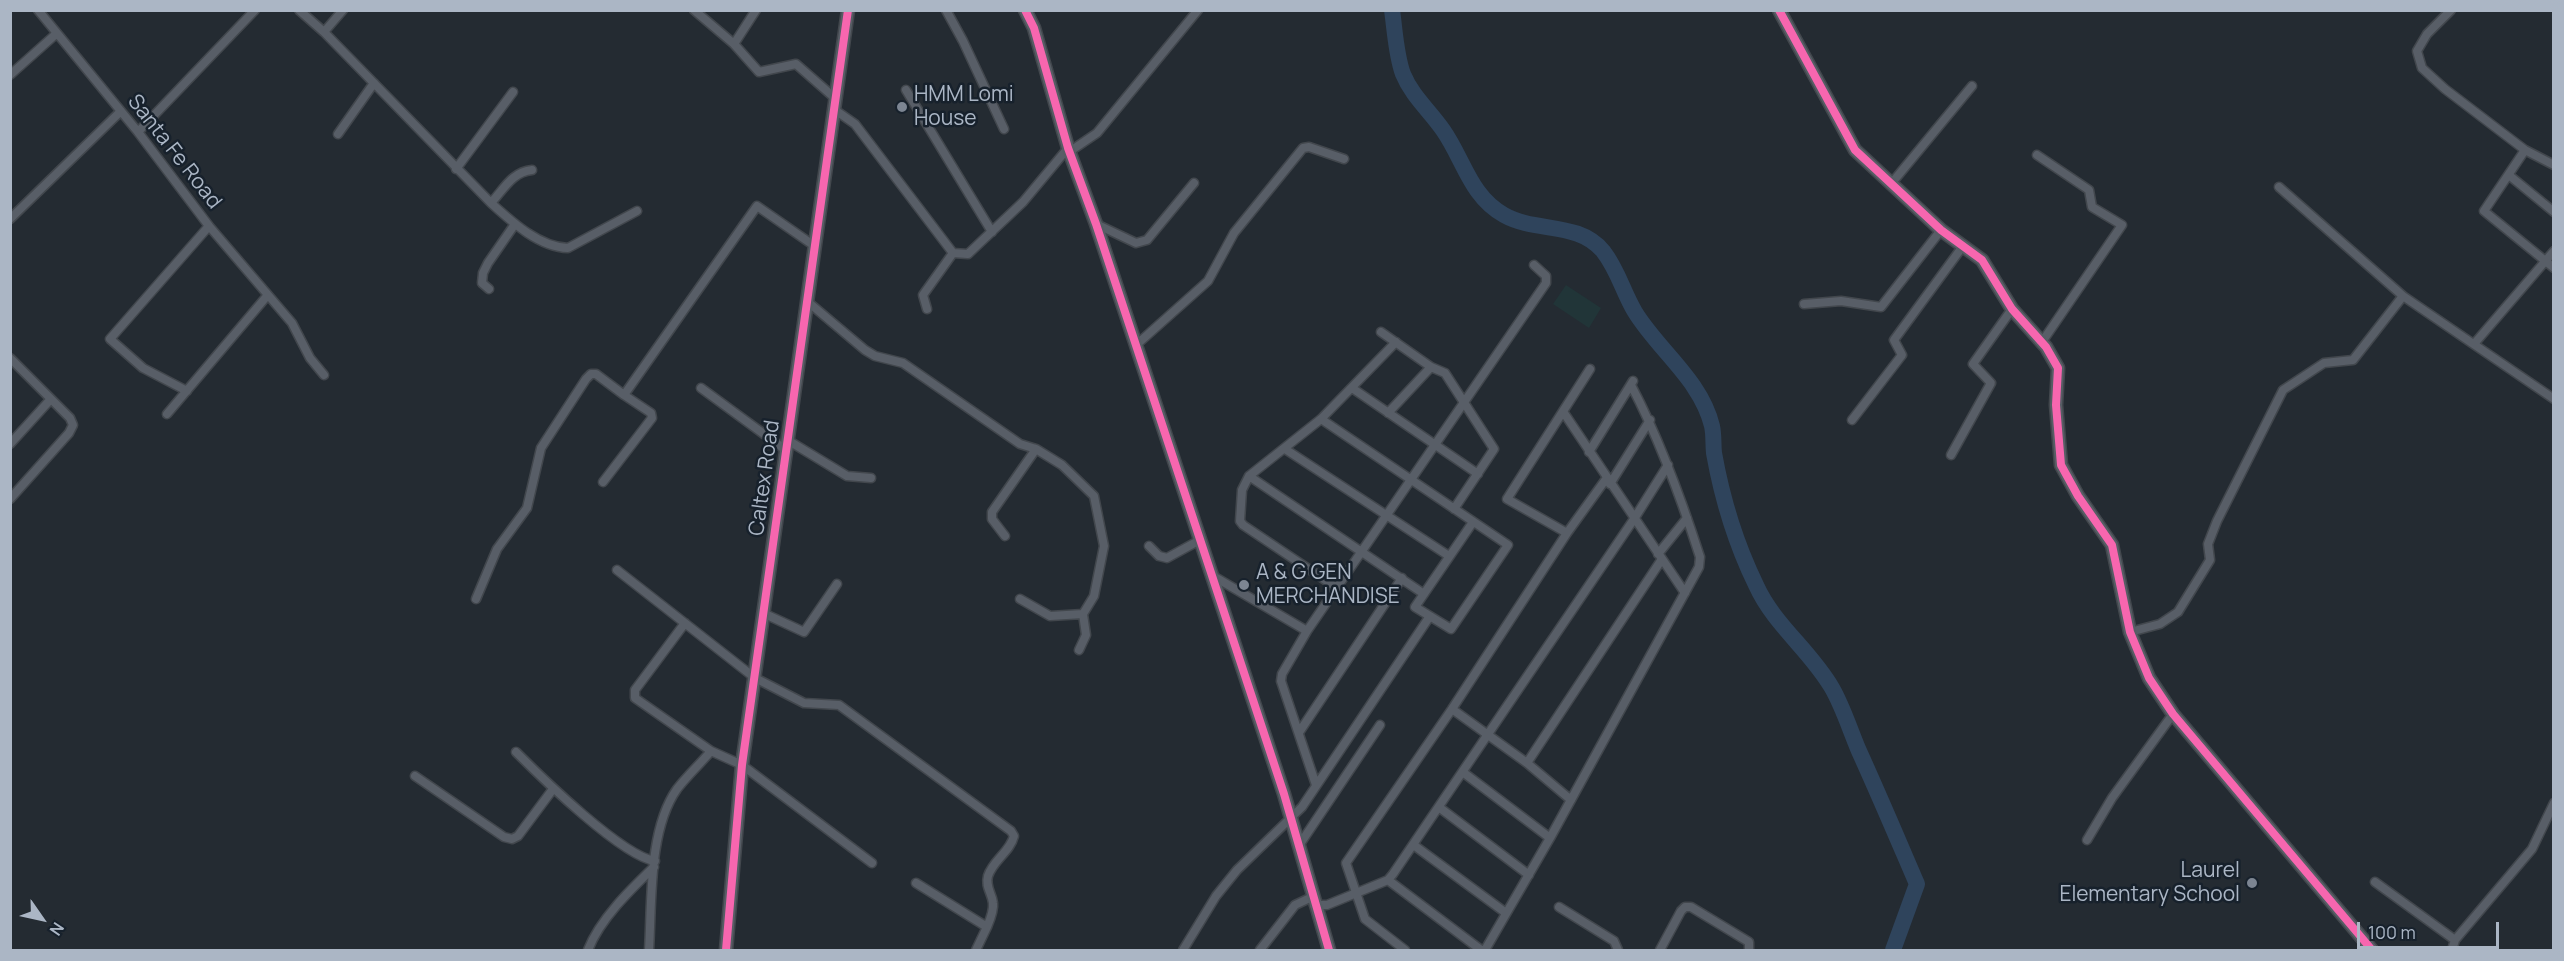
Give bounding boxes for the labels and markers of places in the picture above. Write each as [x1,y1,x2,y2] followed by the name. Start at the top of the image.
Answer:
[914,82,1014,132] place label: HMM Lomi House
[895,100,909,114] marker: HMM Lomi House
[1256,560,1400,610] place label: A & G GEN MERCHANDISE
[1237,578,1251,592] marker: A & G GEN MERCHANDISE
[2059,858,2240,908] place label: Laurel Elementary School
[2245,876,2259,890] marker: Laurel Elementary School

